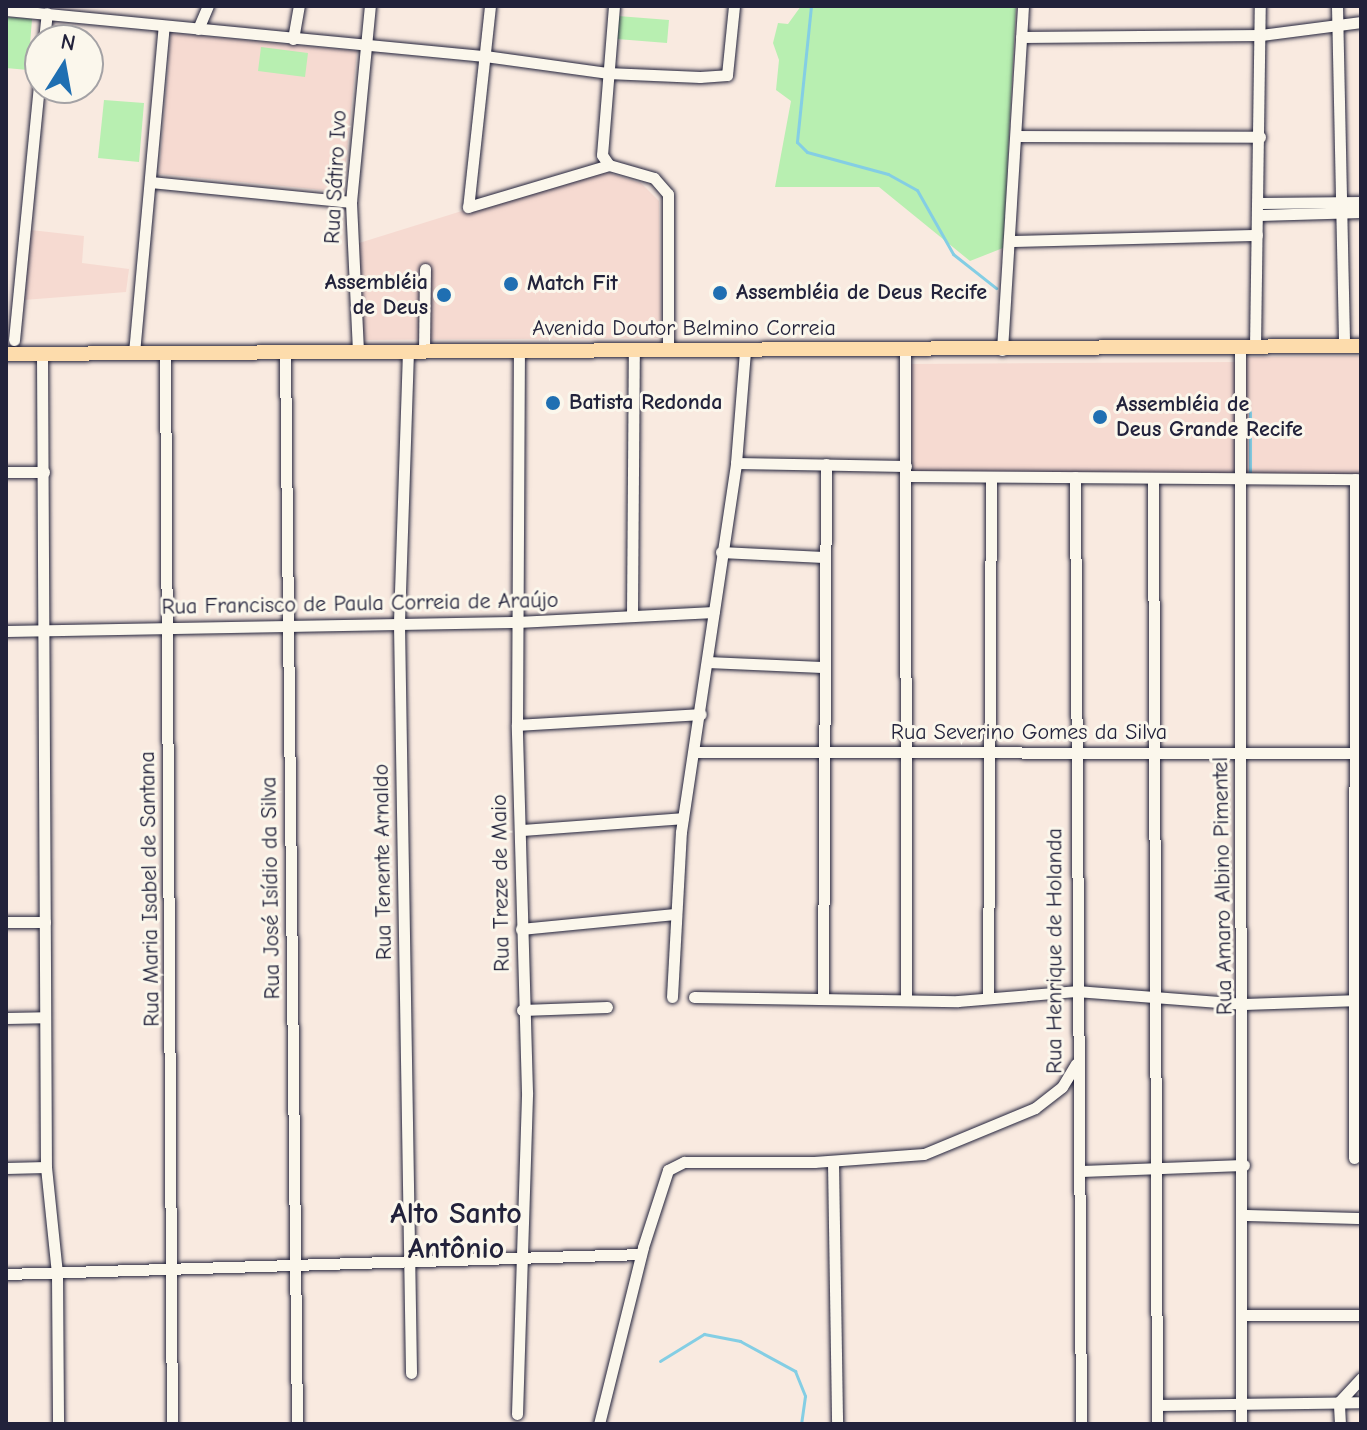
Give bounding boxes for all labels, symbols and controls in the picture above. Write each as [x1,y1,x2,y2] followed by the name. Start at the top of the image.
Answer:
[24,24,104,104] north arrow
[59,28,78,57] text: N
[319,109,353,245] street label: Rua Sátiro Ivo
[325,269,428,320] place label: Assembléia de Deus
[527,271,618,297] place label: Match Fit
[502,275,520,293] marker: Match Fit
[736,280,987,306] place label: Assembléia de Deus Recife
[711,284,729,302] marker: Assembléia de Deus Recife
[435,286,453,304] marker: Assembléia de Deus
[532,316,836,342] street label: Avenida Doutor Belmino Correia
[569,390,722,416] place label: Batista Redonda
[1116,391,1303,442] place label: Assembléia de Deus Grande Recife
[544,394,562,412] marker: Batista Redonda
[1091,408,1109,426] marker: Assembléia de Deus Grande Recife
[161,587,559,621] street label: Rua Francisco de Paula Correia de Araújo
[891,720,1167,746] street label: Rua Severino Gomes da Silva
[134,751,166,1027] street label: Rua Maria Isabel de Santana
[1208,757,1238,1015] street label: Rua Amaro Albino Pimentel
[368,764,398,960] street label: Rua Tenente Arnaldo
[256,776,286,1000] street label: Rua José Isídio da Silva
[486,794,516,972] street label: Rua Treze de Maio
[1042,828,1068,1074] street label: Rua Henrique de Holanda
[390,1196,522,1266] district label: Alto Santo Antônio

